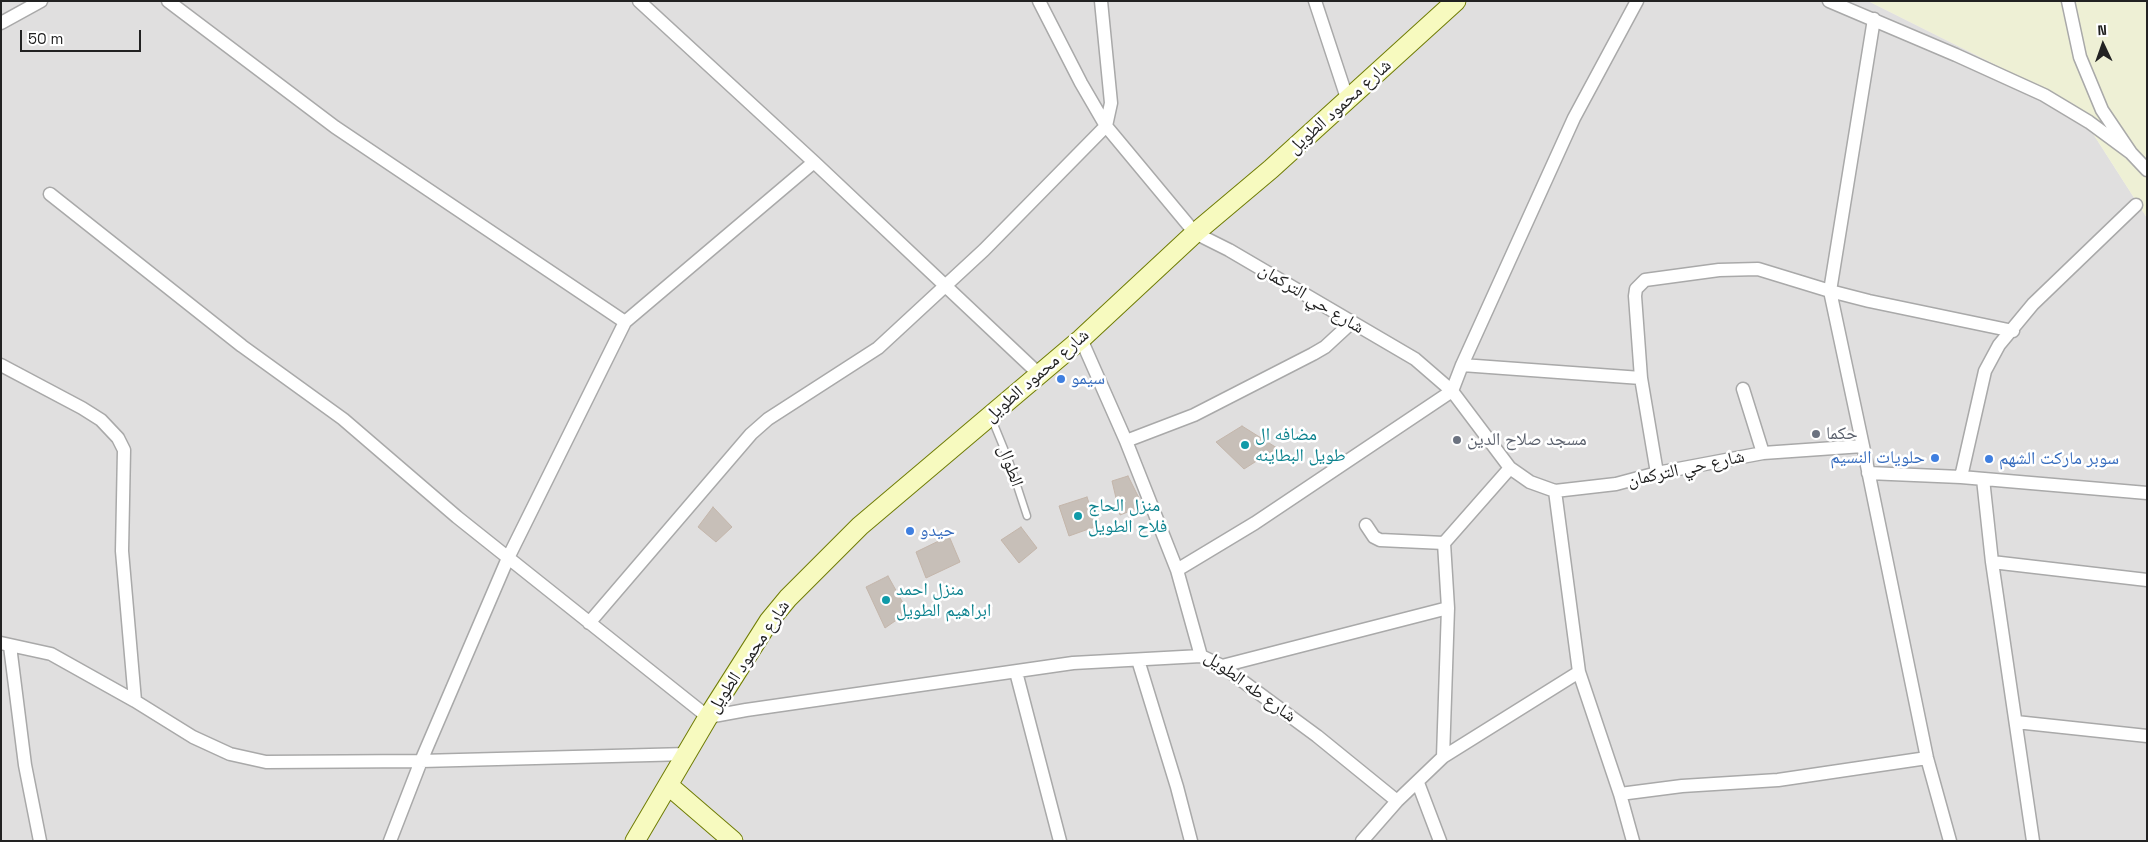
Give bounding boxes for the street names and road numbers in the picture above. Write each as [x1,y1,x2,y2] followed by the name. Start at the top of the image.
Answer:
[1284,55,1396,159] street label: شارع محمود الطويل
[1254,259,1368,339] street label: شارع حي التركمان
[980,325,1094,427] street label: شارع محمود الطويل
[993,442,1027,490] street label: الطوال
[1625,446,1747,492] street label: شارع حي التركمان
[703,596,795,718] street label: شارع محمود الطويل
[1200,646,1300,728] street label: شارع طه الطويل

